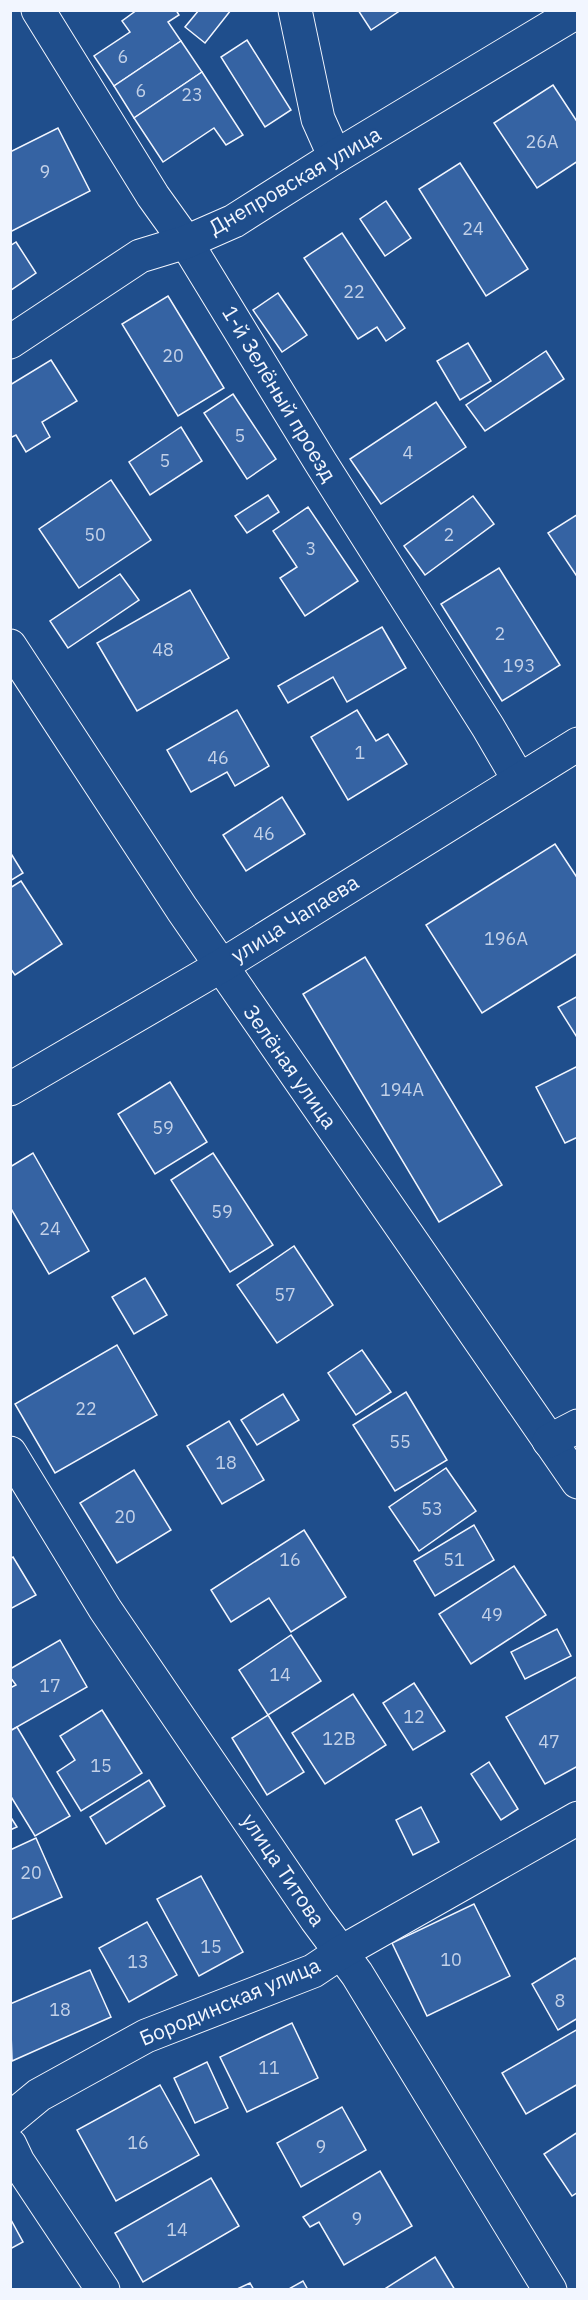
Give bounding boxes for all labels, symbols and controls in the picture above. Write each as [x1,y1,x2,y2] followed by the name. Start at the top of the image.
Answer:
[118,45,128,68] house number: 6
[136,79,146,102] house number: 6
[181,83,203,106] house number: 23
[203,119,386,241] street label: Днепровская улица
[525,130,559,153] house number: 26А
[40,160,50,183] house number: 9
[462,217,484,240] house number: 24
[343,280,365,303] house number: 22
[216,300,344,487] street label: 1-й Зелёный проезд
[162,344,184,367] house number: 20
[235,424,245,447] house number: 5
[403,441,414,464] house number: 4
[160,449,170,472] house number: 5
[84,523,106,546] house number: 50
[444,523,454,546] house number: 2
[306,537,316,560] house number: 3
[495,622,505,645] house number: 2
[152,638,174,661] house number: 48
[503,654,535,677] house number: 193
[355,741,365,764] house number: 1
[207,746,229,769] house number: 46
[253,822,275,845] house number: 46
[225,868,364,969] street label: улица Чапаева
[484,927,528,950] house number: 196А
[238,999,344,1134] street label: Зелёная улица
[380,1078,424,1101] house number: 194А
[152,1116,174,1139] house number: 59
[211,1200,233,1223] house number: 59
[39,1217,61,1240] house number: 24
[274,1283,296,1306] house number: 57
[75,1397,97,1420] house number: 22
[389,1430,411,1453] house number: 55
[215,1451,237,1474] house number: 18
[421,1497,443,1520] house number: 53
[114,1505,136,1528] house number: 20
[279,1548,301,1571] house number: 16
[443,1548,465,1571] house number: 51
[481,1603,503,1626] house number: 49
[269,1663,291,1686] house number: 14
[39,1674,61,1697] house number: 17
[403,1705,425,1728] house number: 12
[322,1727,356,1750] house number: 12В
[538,1730,560,1753] house number: 47
[90,1754,112,1777] house number: 15
[236,1807,332,1931] street label: улица Титова
[20,1861,42,1884] house number: 20
[200,1935,222,1958] house number: 15
[440,1948,462,1971] house number: 10
[127,1950,149,1973] house number: 13
[135,1950,324,2052] street label: Бородинская улица
[555,1989,565,2012] house number: 8
[49,1998,71,2021] house number: 18
[258,2056,280,2079] house number: 11
[127,2131,149,2154] house number: 16
[316,2135,326,2158] house number: 9
[352,2207,362,2230] house number: 9
[166,2218,188,2241] house number: 14

